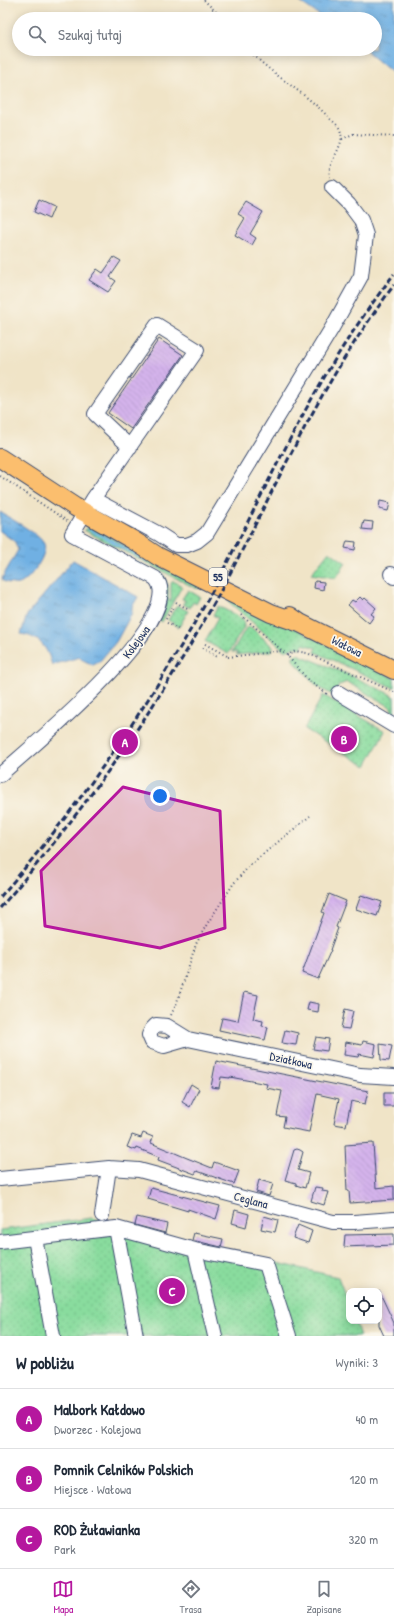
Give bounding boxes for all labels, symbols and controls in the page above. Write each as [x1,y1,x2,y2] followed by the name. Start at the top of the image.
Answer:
[12,12,382,56] search box
[26,23,48,45] icon: search
[58,24,122,45] text: Szukaj tutaj
[209,568,227,586] road number: 55
[118,622,154,662] street label: Kolejowa
[329,631,365,661] street label: Wałowa
[331,724,357,754] pin: B
[112,727,138,757] pin: A
[150,786,170,806] your location
[268,1047,314,1073] street label: Działkowa
[232,1187,270,1213] street label: Ceglana
[159,1276,185,1306] pin: C
[346,1288,382,1324] map controls
[346,1288,382,1324] button: locate
[16,1351,74,1374] text: W pobliżu
[336,1353,378,1371] text: Wyniki: 3
[54,1399,145,1420] text: Malbork Kałdowo
[26,1410,32,1428] text: A
[355,1410,378,1428] text: 40 m
[54,1420,141,1438] text: Dworzec · Kolejowa
[54,1459,193,1480] text: Pomnik Celników Polskich
[26,1470,32,1488] text: B
[350,1470,378,1488] text: 120 m
[54,1480,131,1498] text: Miejsce · Wałowa
[54,1519,140,1540] text: ROD Żuławianka
[25,1530,33,1548] text: C
[348,1530,378,1548] text: 320 m
[54,1540,76,1558] text: Park
[52,1578,74,1616] tab: Mapa
[179,1578,202,1616] tab: Trasa
[307,1578,342,1616] tab: Zapisane

